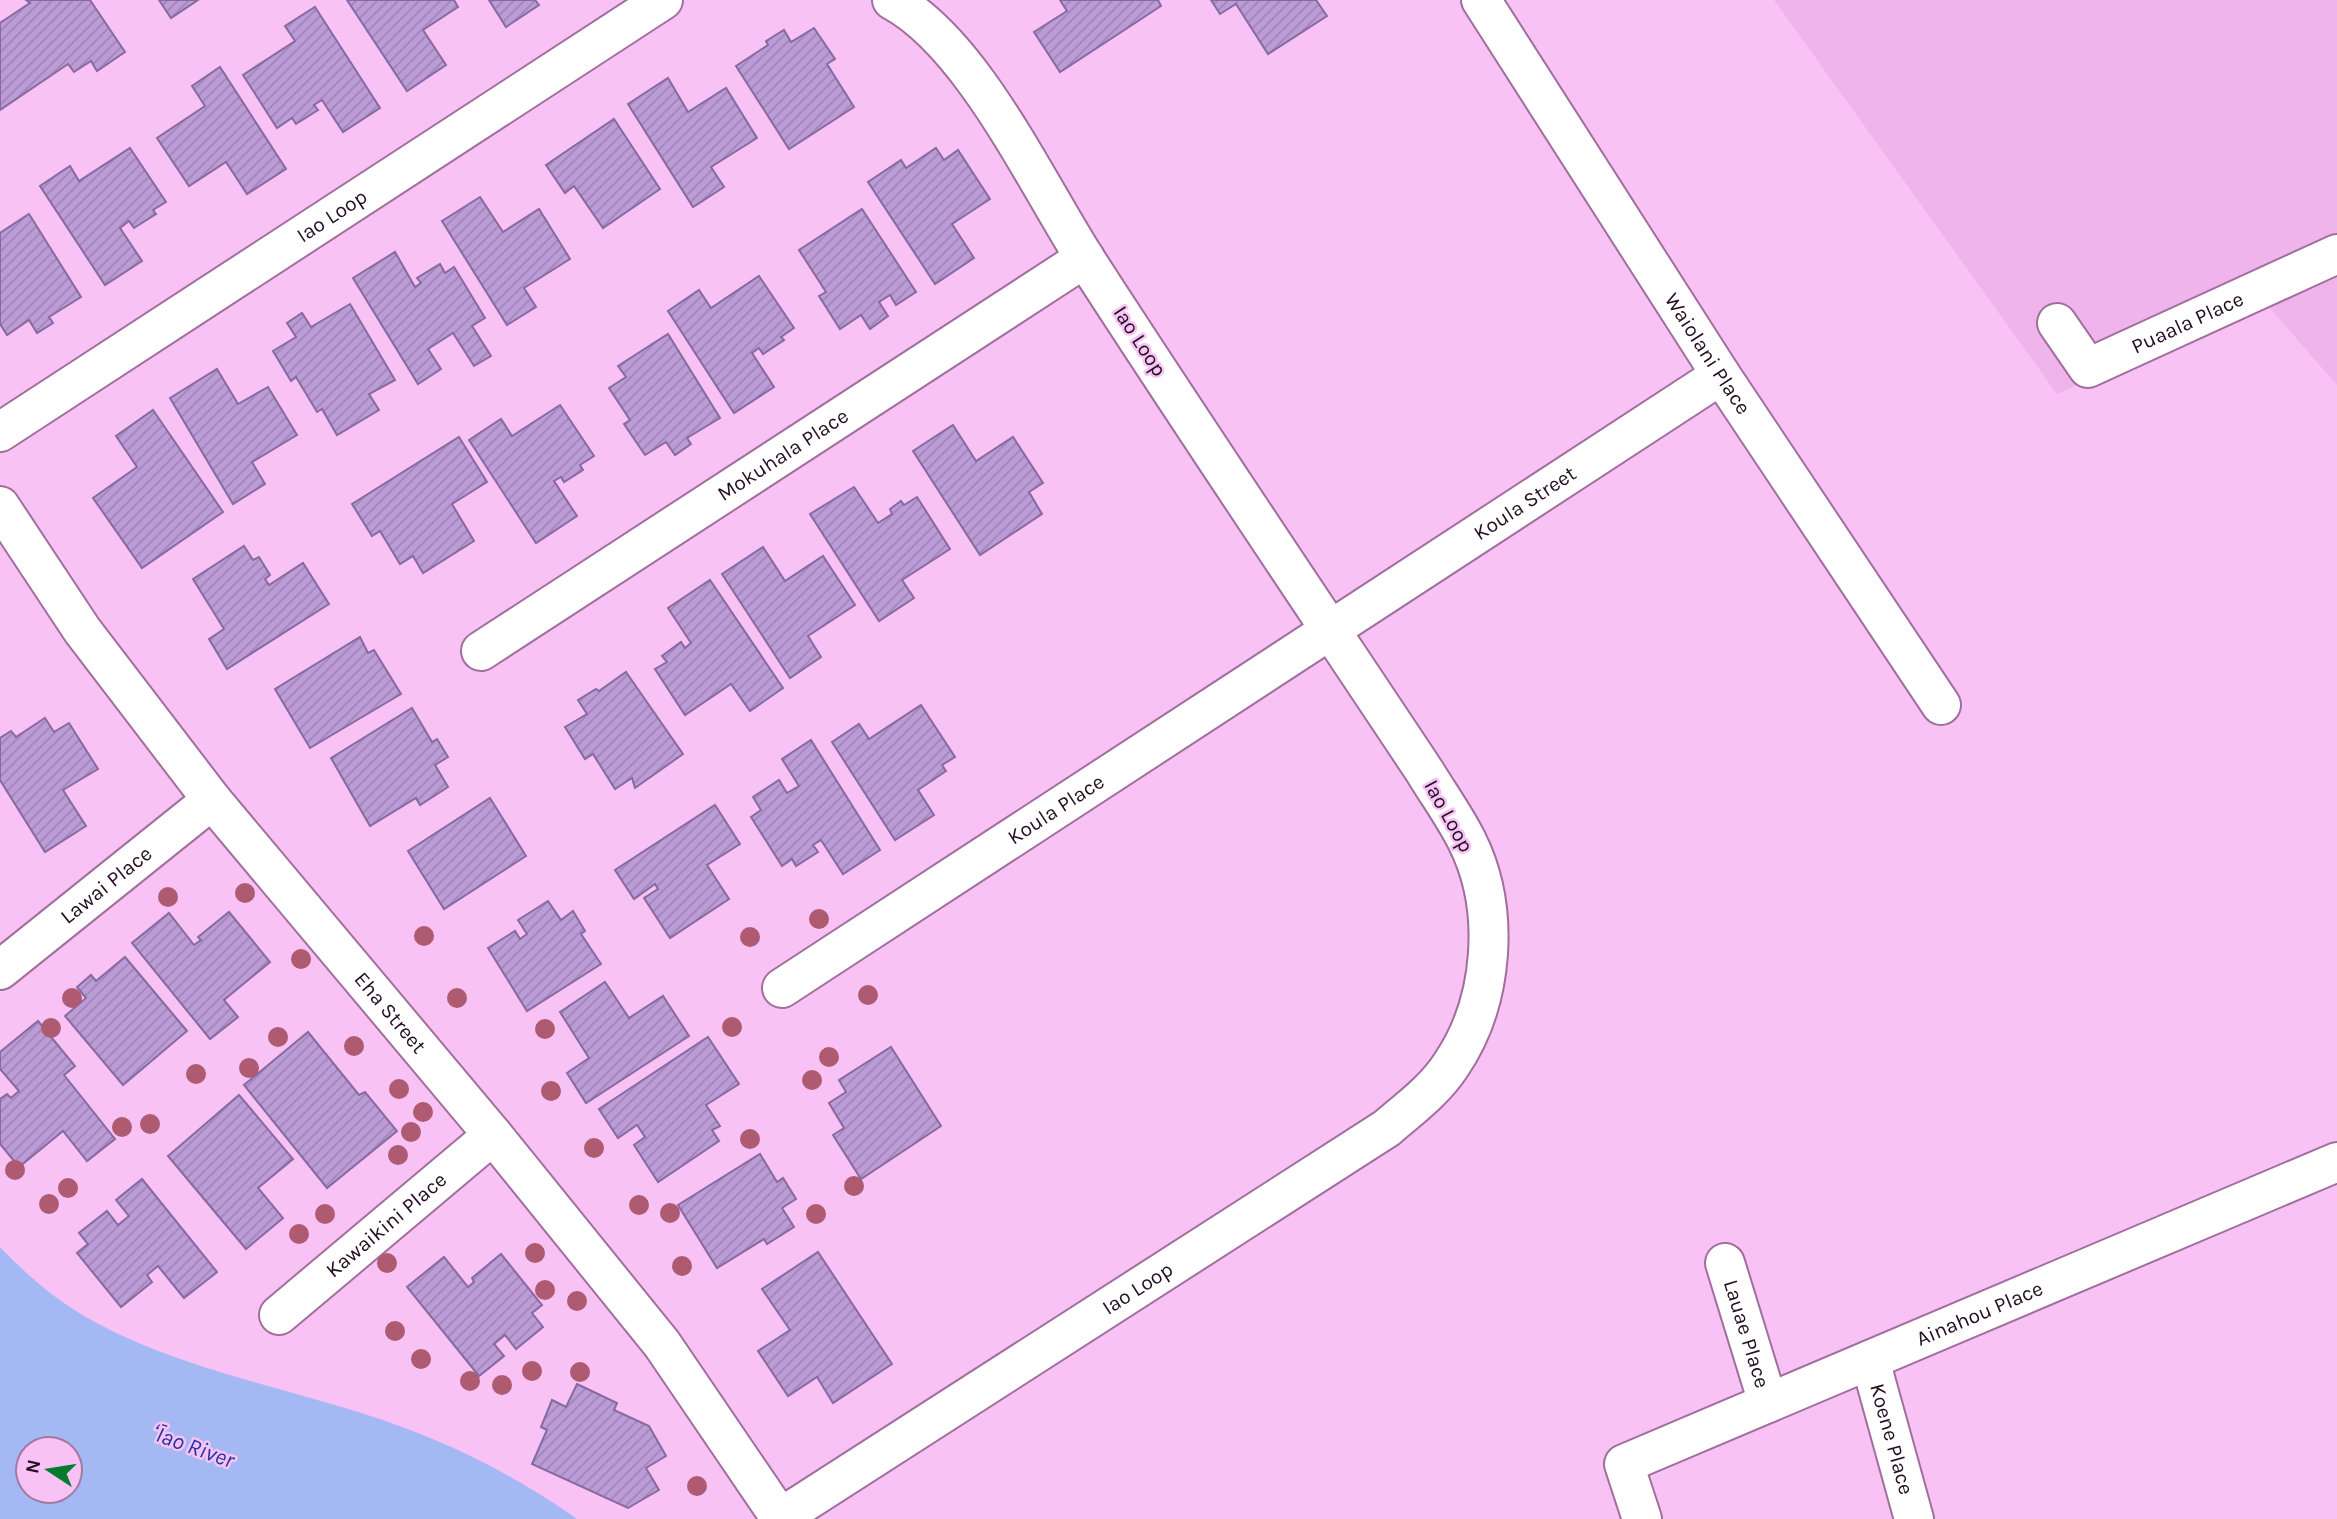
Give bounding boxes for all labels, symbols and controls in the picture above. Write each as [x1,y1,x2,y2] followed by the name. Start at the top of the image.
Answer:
[292,184,371,247] street label: Iao Loop
[2128,286,2247,358] street label: Puaala Place
[1660,289,1756,419] street label: Waiolani Place
[1108,301,1172,381] street label: Iao Loop
[713,403,853,506] street label: Mokuhala Place
[1469,461,1580,545] street label: Koula Street
[1003,769,1108,849] street label: Koula Place
[1419,776,1479,856] street label: Iao Loop
[56,841,157,929] street label: Lawai Place
[349,967,431,1058] street label: Eha Street
[321,1167,451,1282] street label: Kawaikini Place
[1098,1257,1177,1320] street label: Iao Loop
[1913,1276,2046,1351] street label: Ainahou Place
[1719,1277,1775,1391] street label: Lauae Place
[1865,1381,1919,1497] street label: Koene Place
[148,1419,239,1474] water label: ʻĪao River
[14,1435,84,1505] north arrow
[21,1458,46,1476] text: N

